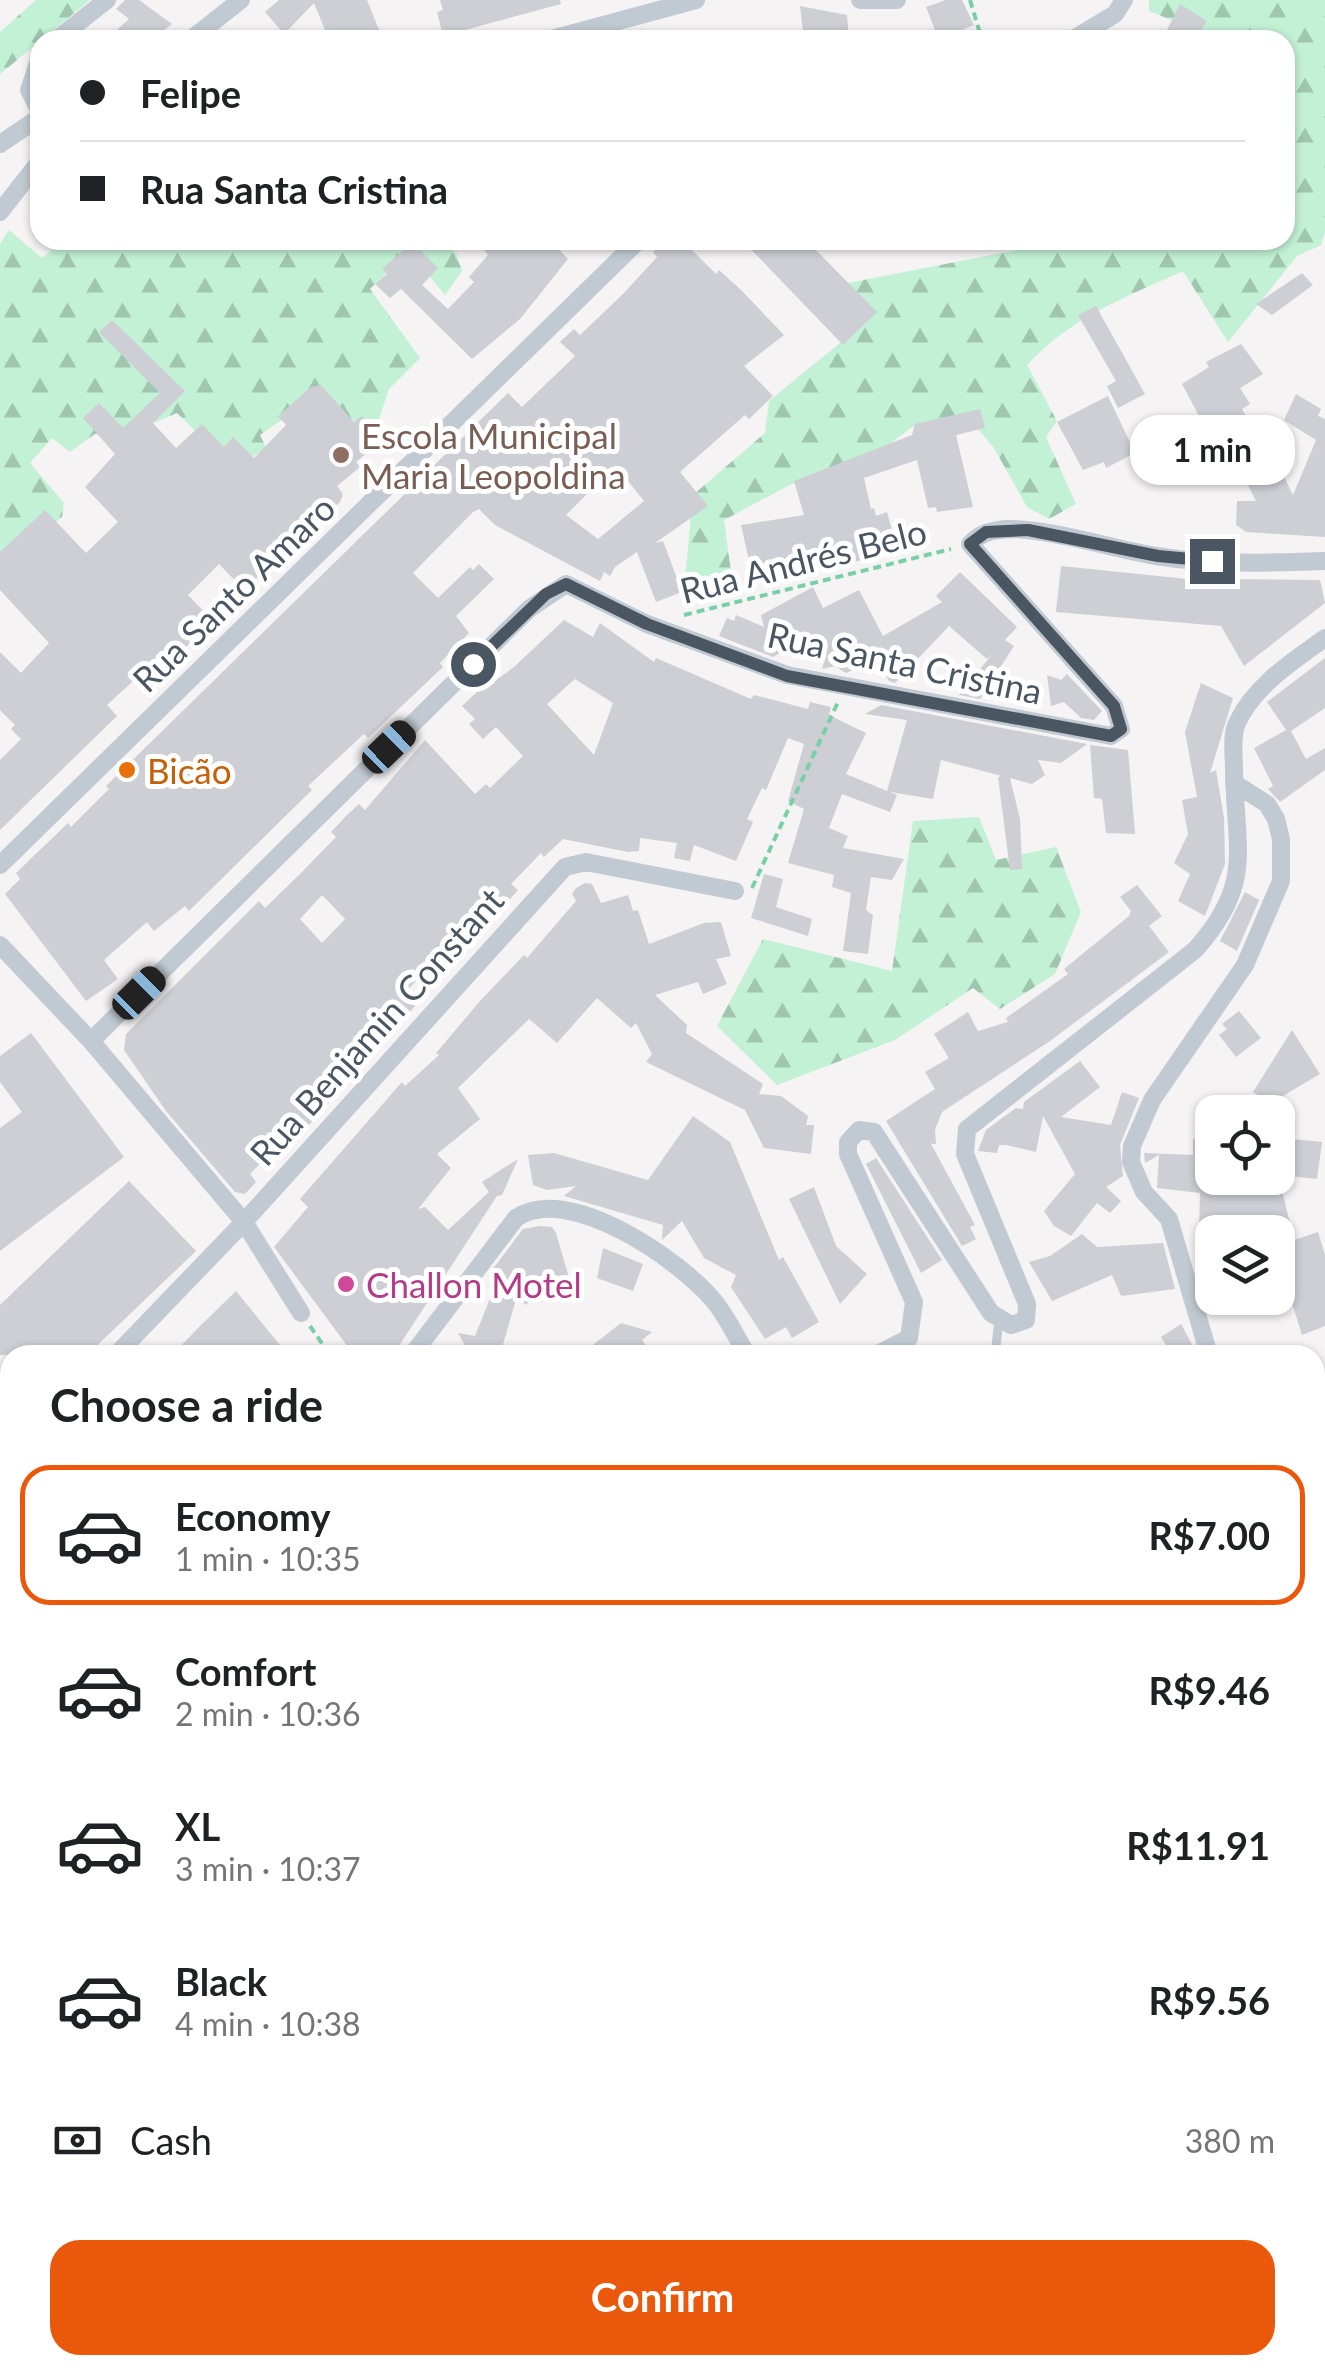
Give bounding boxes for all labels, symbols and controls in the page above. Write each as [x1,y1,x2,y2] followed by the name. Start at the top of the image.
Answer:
[140,70,241,116] text: Felipe
[140,166,448,212] text: Rua Santa Cristina
[361,414,626,496] place label: Escola Municipal Maria Leopoldina
[1130,416,1294,486] callout: 1 min
[1173,430,1252,469] text: 1 min
[330,444,352,466] marker: Escola Municipal Maria Leopoldina
[123,486,343,700] street label: Rua Santo Amaro
[676,509,930,611] street label: Rua Andrés Belo
[1190,539,1235,584] route end
[764,612,1046,712] street label: Rua Santa Cristina
[451,642,496,687] route start
[357,715,421,779] car
[147,749,232,791] place label: Bicão
[116,759,138,781] marker: Bicão
[241,878,512,1173] street label: Rua Benjamin Constant
[107,961,171,1025] car
[1195,1095,1295,1315] map controls
[1195,1095,1295,1195] button: locate
[1195,1215,1295,1315] button: layers
[366,1263,582,1305] place label: Challon Motel
[335,1273,357,1295] marker: Challon Motel
[50,1378,323,1432] text: Choose a ride
[55,1490,145,1580] icon: car
[175,1493,330,1539] text: Economy
[1148,1512,1270,1558] text: R$7.00
[175,1539,361,1578] text: 1 min · 10:35
[55,1645,145,1735] icon: car
[175,1648,316,1694] text: Comfort
[1148,1667,1270,1713] text: R$9.46
[175,1694,361,1733] text: 2 min · 10:36
[55,1800,145,1890] icon: car
[175,1803,220,1849] text: XL
[1126,1822,1270,1868] text: R$11.91
[175,1849,361,1888] text: 3 min · 10:37
[55,1955,145,2045] icon: car
[175,1958,267,2004] text: Black
[1148,1977,1270,2023] text: R$9.56
[175,2004,361,2043] text: 4 min · 10:38
[50,2113,105,2168] icon: cash
[130,2117,212,2163] text: Cash
[1185,2121,1275,2160] text: 380 m
[50,2240,1275,2355] button: Confirm

